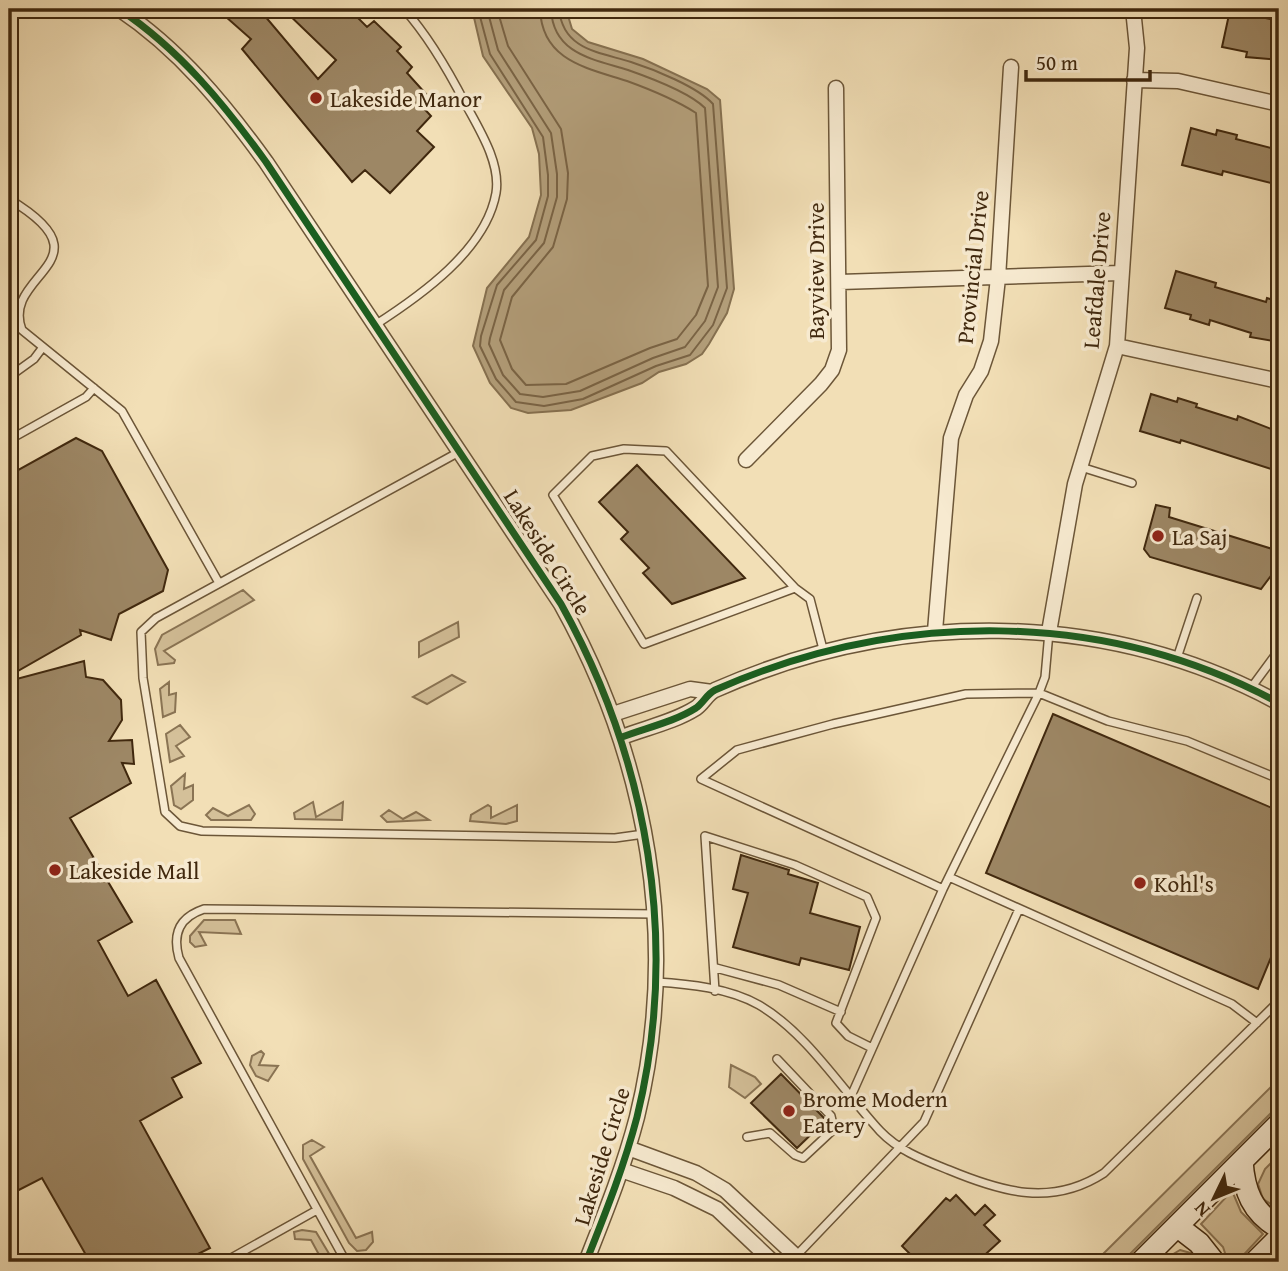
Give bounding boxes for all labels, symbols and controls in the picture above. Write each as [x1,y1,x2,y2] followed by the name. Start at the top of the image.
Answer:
[1026,38,1150,82] scale bar
[1036,47,1078,78] text: 50 m
[330,82,482,115] place label: Lakeside Manor
[308,90,324,106] marker: Lakeside Manor
[948,189,996,345] street label: Provincial Drive
[799,202,832,340] street label: Bayview Drive
[1074,210,1118,350] street label: Leafdale Drive
[496,483,600,621] street label: Lakeside Circle
[1172,520,1227,553] place label: La Saj
[1150,528,1166,544] marker: La Saj
[69,854,199,887] place label: Lakeside Mall
[47,862,63,878] marker: Lakeside Mall
[1154,867,1214,900] place label: Kohl's
[1132,875,1148,891] marker: Kohl's
[803,1082,948,1141] place label: Brome Modern Eatery
[564,1083,638,1229] street label: Lakeside Circle
[781,1103,797,1119] marker: Brome Modern Eatery
[1180,1162,1250,1232] north arrow
[1187,1195,1216,1224] text: N

